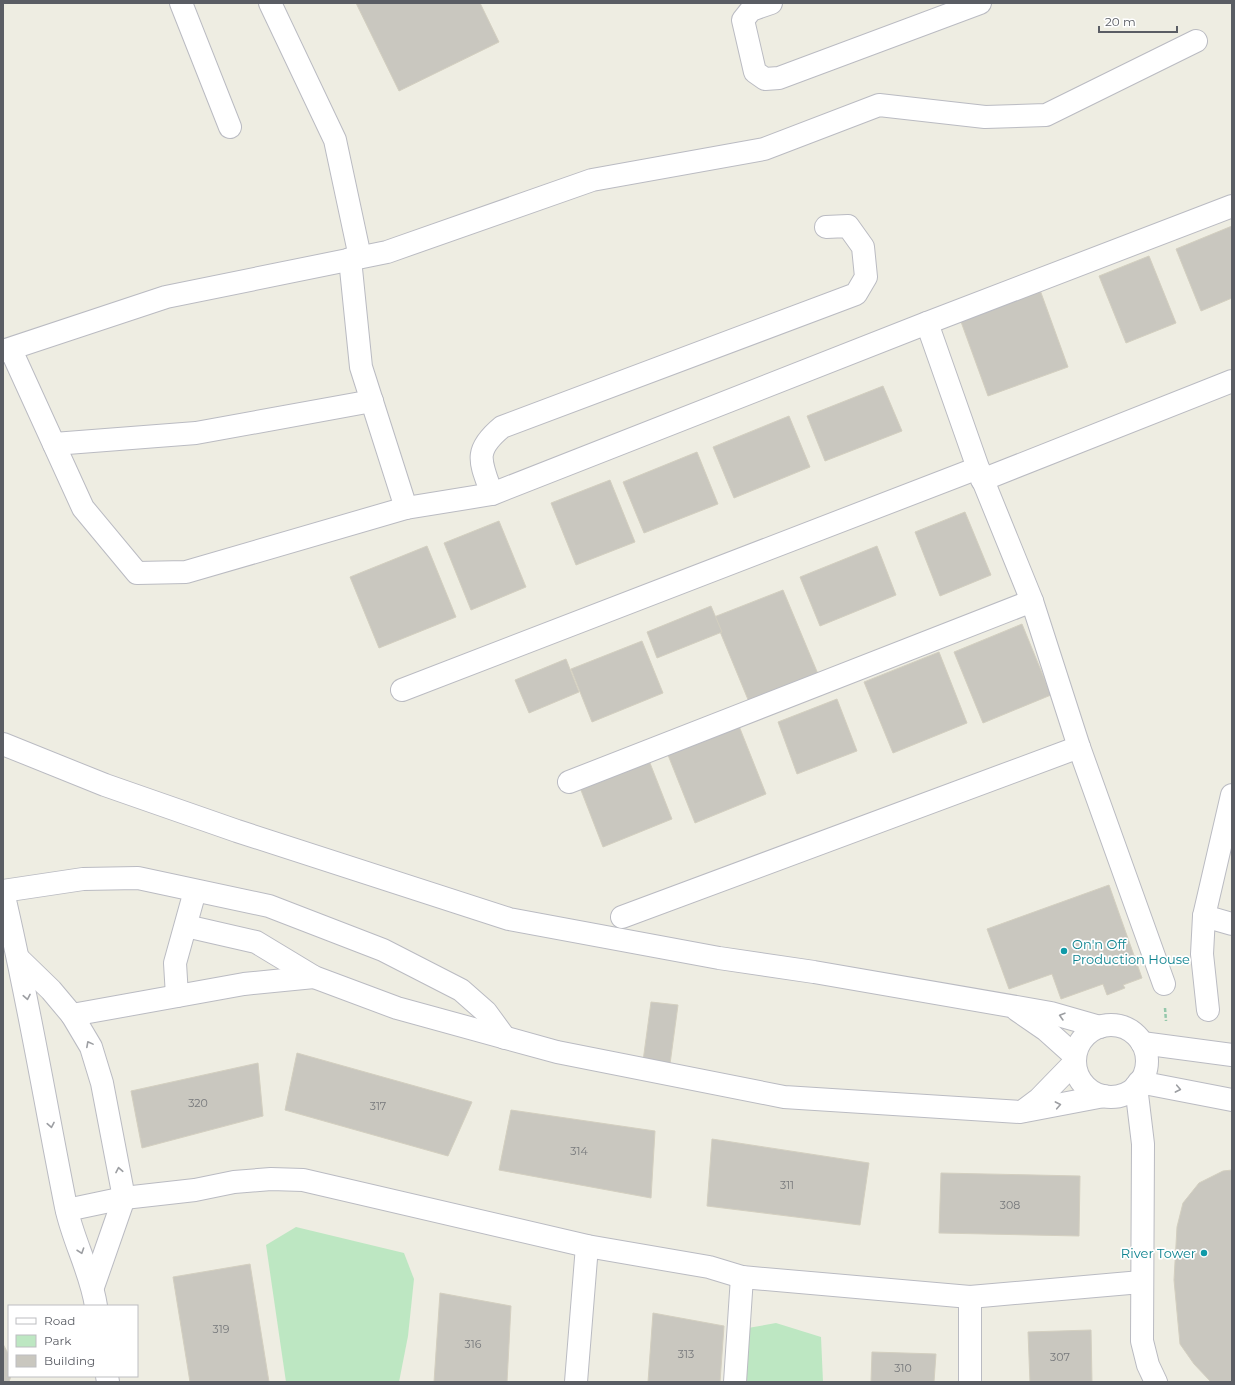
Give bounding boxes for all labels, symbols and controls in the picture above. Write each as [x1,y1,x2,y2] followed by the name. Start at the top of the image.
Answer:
[1099,8,1177,34] scale bar
[1105,14,1136,29] text: 20 m
[1072,936,1190,967] place label: On'n Off Production House
[1059,946,1069,956] marker: On'n Off Production House
[22,994,30,1000] one-way arrow
[1059,1012,1066,1021] one-way arrow
[86,1041,93,1048] one-way arrow
[1175,1085,1181,1093] one-way arrow
[188,1096,208,1110] house number: 320
[370,1099,386,1113] house number: 317
[1055,1101,1061,1110] one-way arrow
[46,1122,54,1128] one-way arrow
[570,1144,588,1158] house number: 314
[115,1167,124,1173] one-way arrow
[780,1178,794,1192] house number: 311
[1000,1198,1020,1212] house number: 308
[1121,1245,1196,1261] place label: River Tower
[76,1247,84,1254] one-way arrow
[1199,1248,1209,1258] marker: River Tower
[8,1305,138,1377] legend
[44,1313,75,1328] text: Road
[213,1322,230,1336] house number: 319
[44,1333,72,1348] text: Park
[465,1337,482,1351] house number: 316
[678,1347,694,1361] house number: 313
[1050,1350,1070,1364] house number: 307
[44,1353,95,1368] text: Building
[894,1361,912,1375] house number: 310

